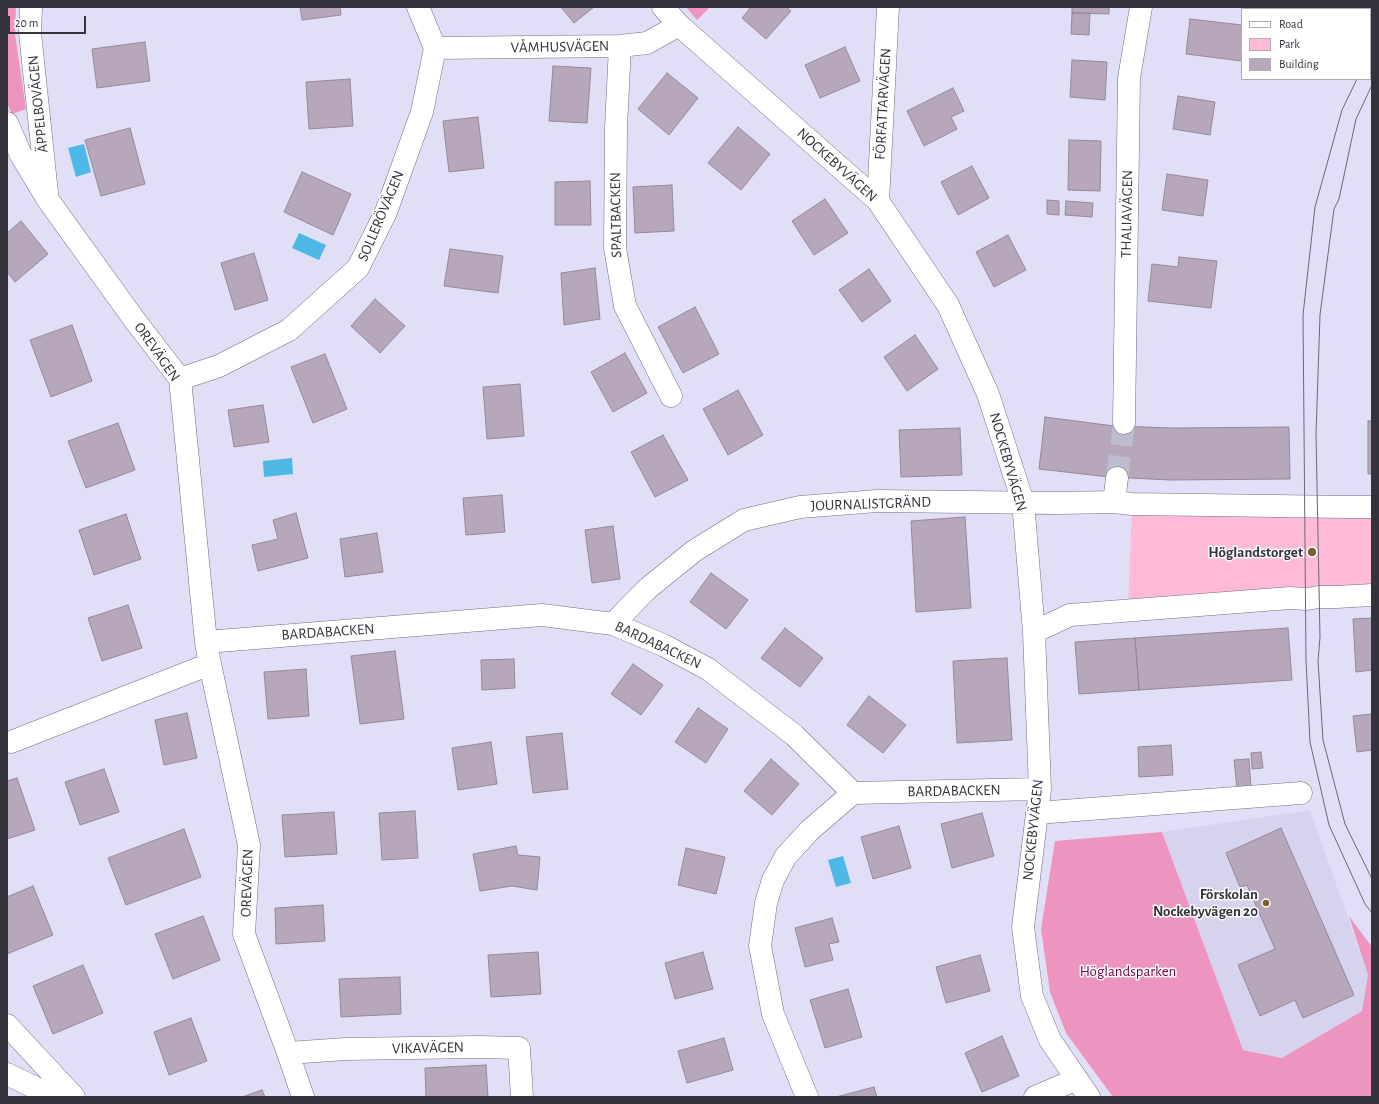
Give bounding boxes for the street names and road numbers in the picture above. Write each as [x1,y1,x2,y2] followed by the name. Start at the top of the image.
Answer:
[511,37,609,57] street label: VÅMHUSVÄGEN
[871,48,895,160] street label: FÖRFATTARVÄGEN
[24,54,52,154] street label: ÄPPELBOVÄGEN
[793,124,881,206] street label: NOCKEBYVÄGEN
[354,168,408,264] street label: SOLLERÖVÄGEN
[1117,170,1137,258] street label: THALIAVÄGEN
[606,172,626,258] street label: SPALTBACKEN
[130,319,184,385] street label: OREVÄGEN
[985,411,1031,513] street label: NOCKEBYVÄGEN
[811,493,931,515] street label: JOURNALISTGRÄND
[612,617,704,673] street label: BARDABACKEN
[281,620,375,644] street label: BARDABACKEN
[1019,778,1047,882] street label: NOCKEBYVÄGEN
[907,781,1001,801] street label: BARDABACKEN
[237,849,257,917] street label: OREVÄGEN
[392,1038,464,1058] street label: VIKAVÄGEN

